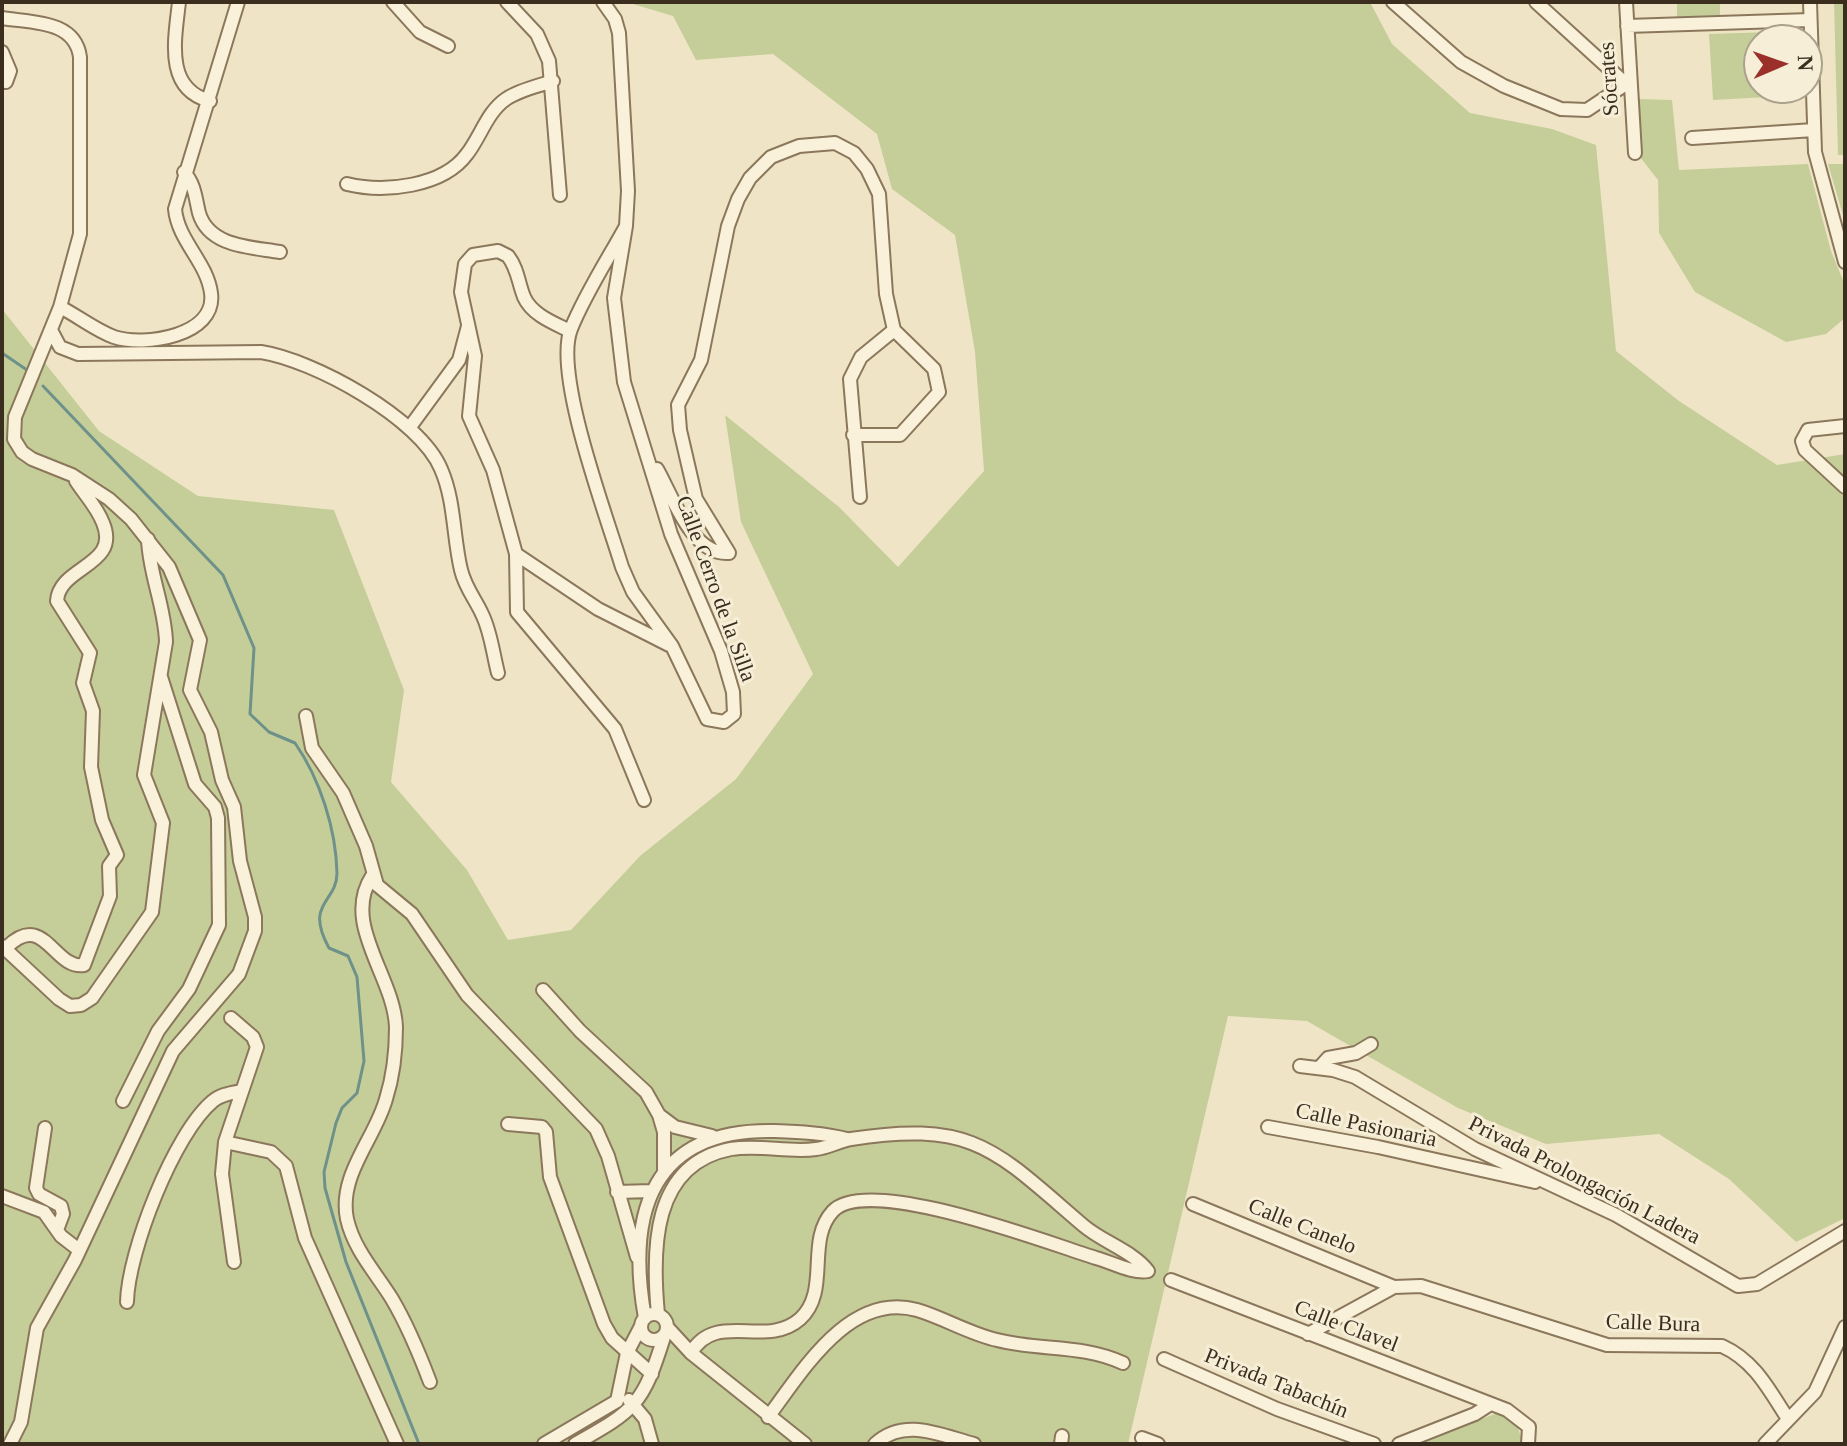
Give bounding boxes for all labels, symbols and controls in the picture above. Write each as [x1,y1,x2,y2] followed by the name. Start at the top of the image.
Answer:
[1743,24,1823,104] north arrow
[1594,41,1626,117] street label: Sócrates
[1793,55,1818,72] text: N
[669,493,761,685] street label: Calle Cerro de la Silla
[1293,1098,1439,1154] street label: Calle Pasionaria
[1464,1111,1704,1251] street label: Privada Prolongación Ladera
[1244,1193,1360,1261] street label: Calle Canelo
[1290,1295,1402,1359] street label: Calle Clavel
[1605,1309,1701,1339] street label: Calle Bura
[1200,1343,1352,1425] street label: Privada Tabachín

